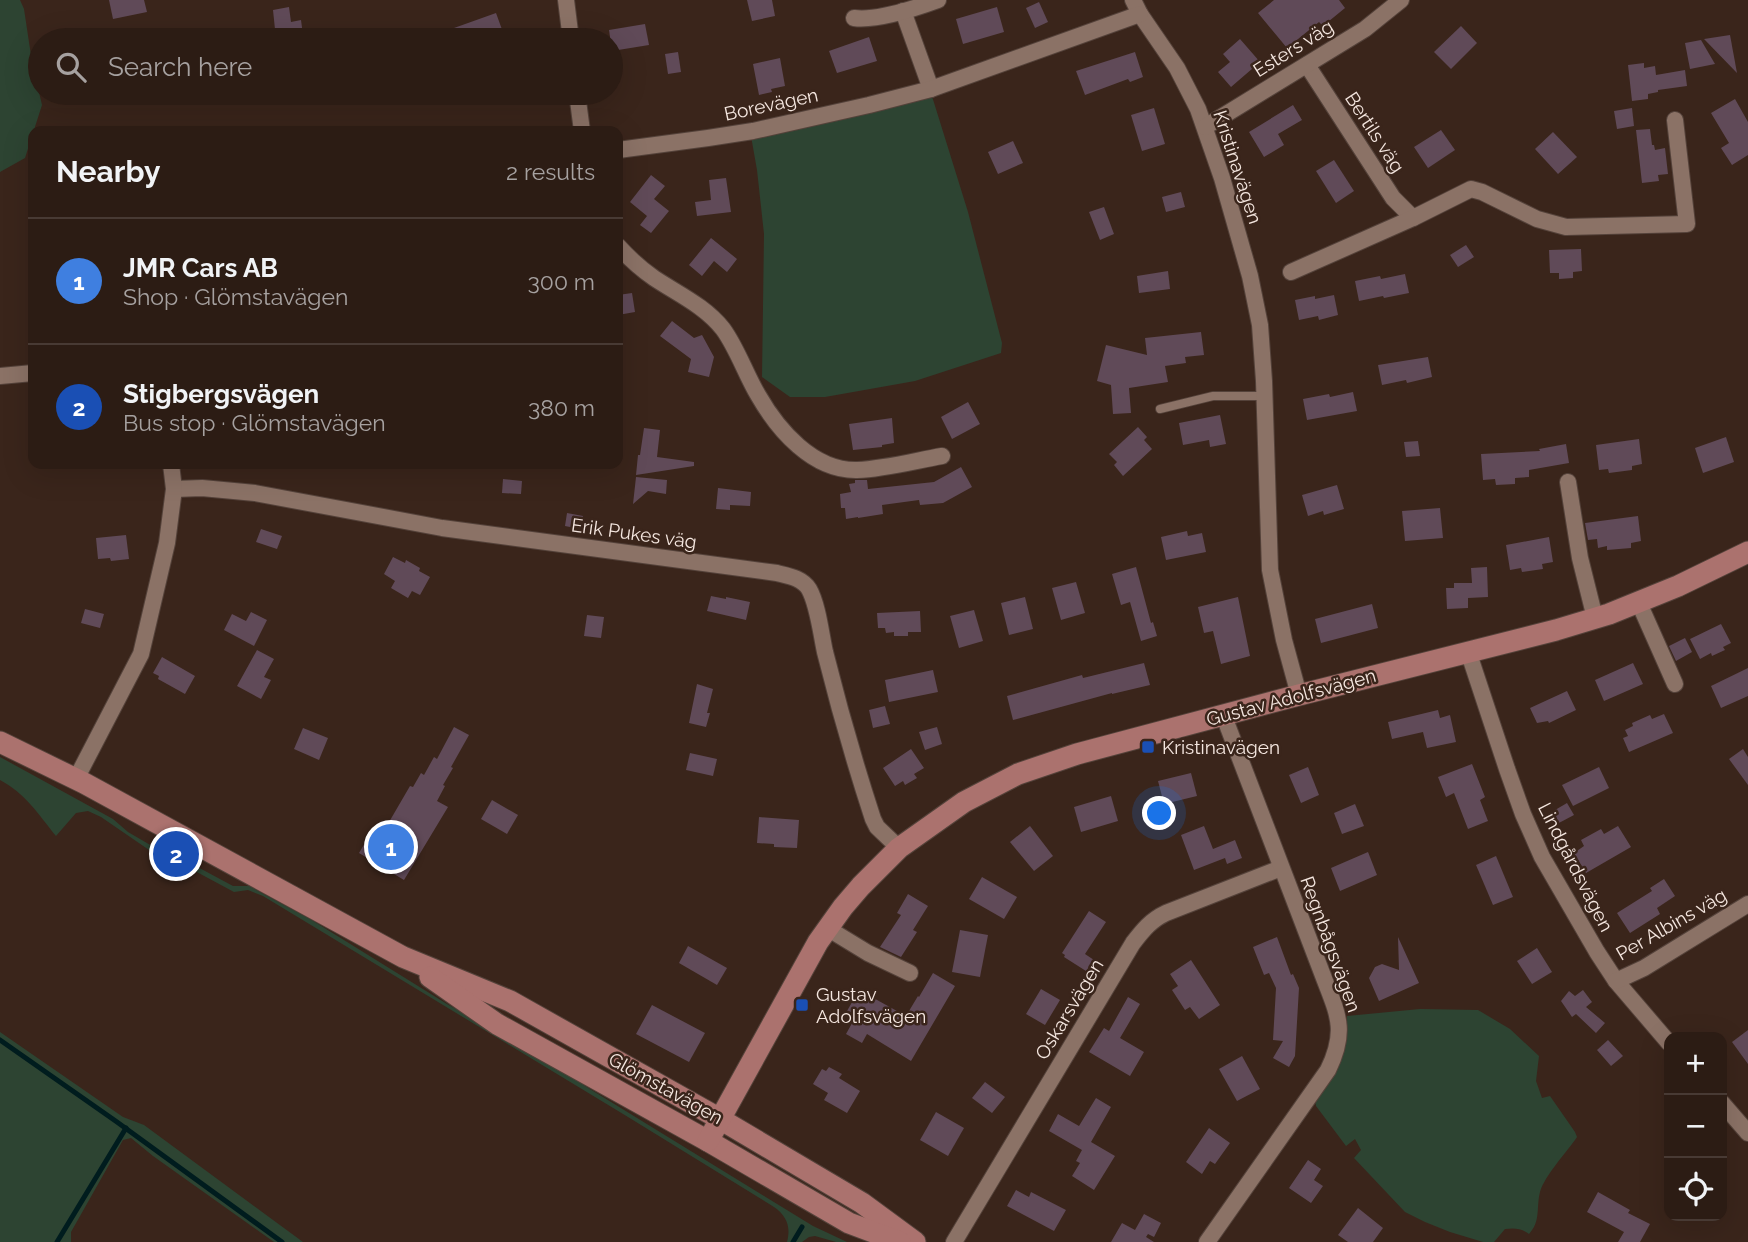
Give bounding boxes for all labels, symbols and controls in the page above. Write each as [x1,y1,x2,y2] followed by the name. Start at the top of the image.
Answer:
[1249,15,1337,81] street label: Esters väg
[28,28,623,105] search box
[52,48,90,86] icon: search
[108,52,252,82] text: Search here
[722,83,820,125] street label: Borevägen
[1341,88,1409,176] street label: Bertils väg
[1209,107,1267,227] street label: Kristinavägen
[56,154,160,189] text: Nearby
[506,158,595,185] text: 2 results
[123,253,278,283] text: JMR Cars AB
[73,268,85,295] text: 1
[528,268,595,295] text: 300 m
[123,283,348,310] text: Shop · Glömstavägen
[123,379,319,409] text: Stigbergsvägen
[73,394,85,421] text: 2
[528,394,595,421] text: 380 m
[123,409,386,436] text: Bus stop · Glömstavägen
[570,513,698,553] street label: Erik Pukes väg
[1204,664,1378,730] street label: Gustav Adolfsvägen
[1162,736,1280,758] place label: Kristinavägen
[1140,739,1156,755] marker: Kristinavägen
[1142,796,1176,830] your location
[1534,799,1618,935] street label: Lindgårdsvägen
[368,821,414,873] pin: 1
[153,828,199,880] pin: 2
[1296,873,1366,1015] street label: Regnbågsvägen
[1612,884,1730,964] street label: Per Albins väg
[1030,955,1108,1063] street label: Oskarsvägen
[816,983,926,1027] place label: Gustav Adolfsvägen
[794,997,810,1013] marker: Gustav Adolfsvägen
[1664,1032,1727,1221] map controls
[1664,1032,1727,1095] button: +
[605,1048,727,1128] street label: Glömstavägen
[1664,1095,1727,1158] button: −
[1664,1158,1727,1221] button: locate

